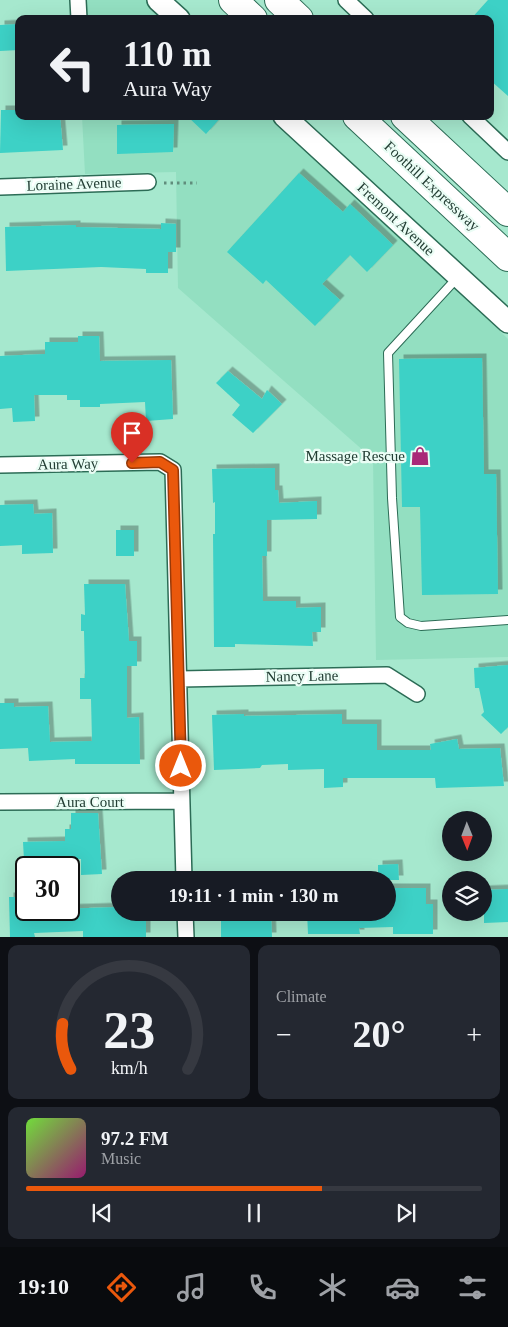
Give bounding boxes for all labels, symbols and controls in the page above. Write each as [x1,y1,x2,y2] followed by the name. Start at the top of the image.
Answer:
[40,35,105,100] icon: left
[123,35,211,74] text: 110 m
[123,76,212,101] text: Aura Way
[381,138,483,234] street label: Foothill Expressway
[26,174,122,194] street label: Loraine Avenue
[354,179,438,259] street label: Fremont Avenue
[111,412,153,463] pin
[118,419,146,447] icon: arrive
[409,445,431,467] shop icon: Massage Rescue
[305,448,405,464] place label: Massage Rescue
[38,455,99,473] street label: Aura Way
[265,667,339,685] street label: Nancy Lane
[154,739,206,791] position arrow
[56,794,125,810] street label: Aura Court
[442,811,492,861] north arrow
[442,811,492,921] map controls
[15,856,80,921] speed limit sign: 30
[442,871,492,921] button: layers
[169,885,338,906] text: 19:11 · 1 min · 130 m
[276,988,327,1005] text: Climate
[103,1002,155,1059] text: 23
[352,1013,406,1055] text: 20°
[276,1019,292,1050] text: −
[466,1019,482,1050] text: +
[111,1058,147,1078] text: km/h
[101,1128,169,1149] text: 97.2 FM
[101,1150,141,1167] text: Music
[88,1199,116,1227] icon: previous
[240,1199,268,1227] icon: pause
[392,1199,420,1227] icon: next
[104,1270,139,1305] icon: directions
[174,1270,209,1305] icon: music
[245,1270,280,1305] icon: phone
[315,1270,350,1305] icon: climate
[385,1270,420,1305] icon: car
[455,1270,490,1305] icon: filters
[18,1274,69,1299] text: 19:10

